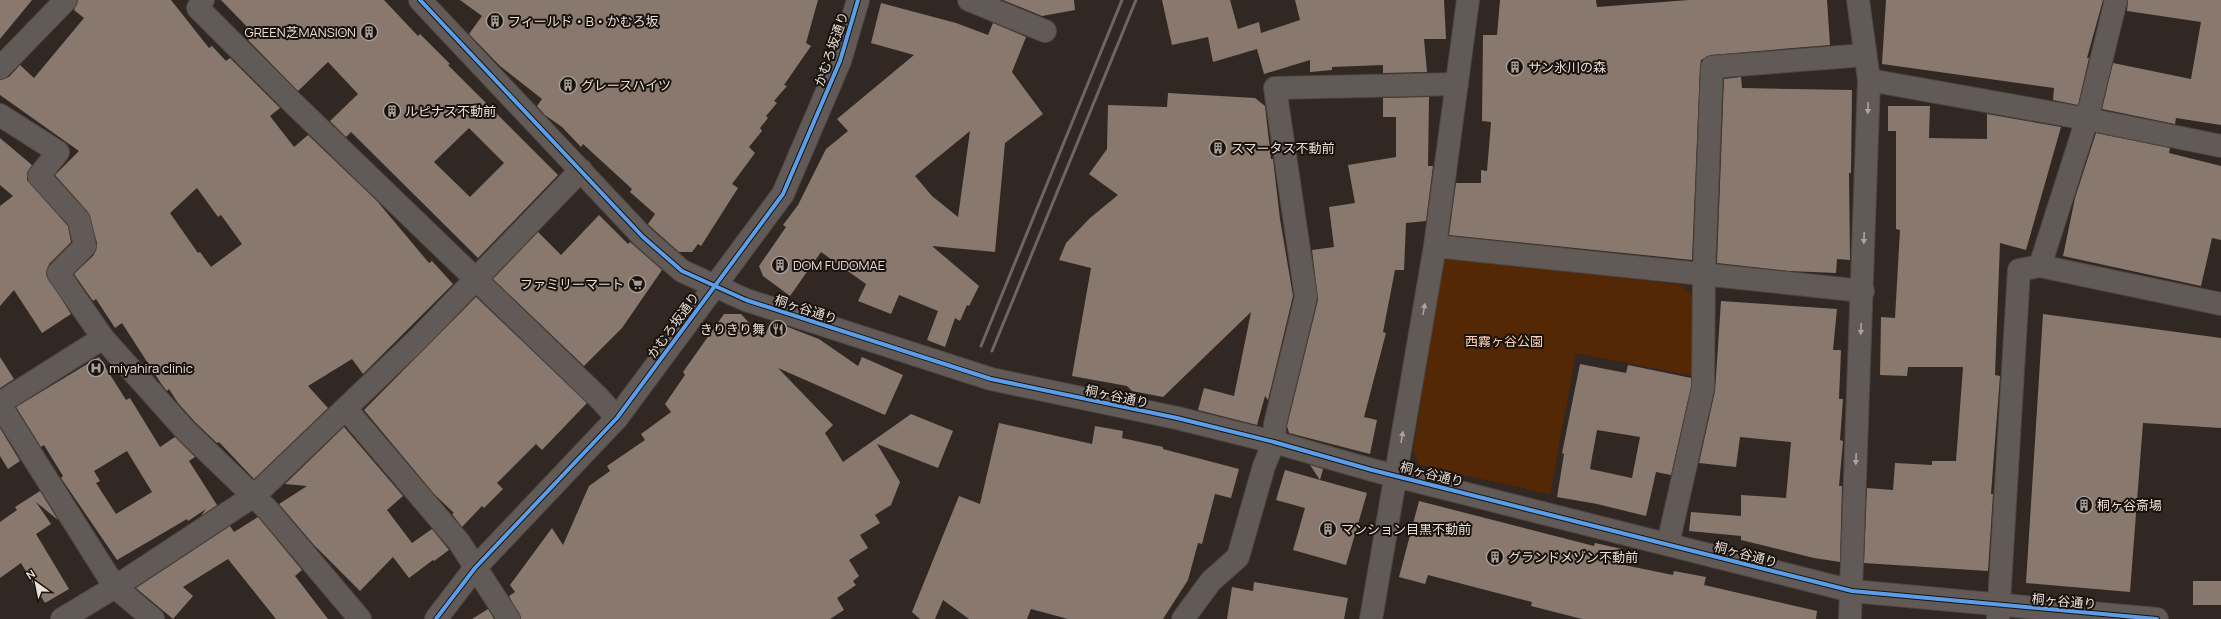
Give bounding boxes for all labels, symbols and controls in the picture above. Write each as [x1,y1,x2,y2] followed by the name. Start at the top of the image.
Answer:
[810,9,852,89] street label: かむろ坂通り
[485,11,505,31] building icon: フィールド・B・かむろ坂
[508,12,659,30] place label: フィールド・B・かむろ坂
[359,22,379,42] building icon: GREEN芝MANSION
[245,23,356,41] place label: GREEN芝MANSION
[1505,57,1525,77] building icon: サン氷川の森
[1528,58,1606,76] place label: サン氷川の森
[558,75,578,95] building icon: グレースハイツ
[581,76,671,94] place label: グレースハイツ
[382,101,402,121] building icon: ルピナス不動前
[405,102,496,120] place label: ルピナス不動前
[1865,102,1871,115] one-way arrow
[1208,138,1228,158] building icon: スマータス不動前
[1231,139,1335,157] place label: スマータス不動前
[1861,232,1867,245] one-way arrow
[770,255,790,275] building icon: DOM FUDOMAE
[793,256,885,274] place label: DOM FUDOMAE
[627,274,647,294] supermarket icon: ファミリーマート
[520,275,624,293] place label: ファミリーマート
[643,288,703,362] street label: かむろ坂通り
[772,290,840,328] street label: 桐ヶ谷通り
[1421,302,1427,315] one-way arrow
[768,319,788,339] restaurant icon: きりきり舞
[700,320,765,338] place label: きりきり舞
[1858,323,1864,336] one-way arrow
[1465,332,1543,350] park label: 西霧ヶ谷公園
[86,358,106,378] hospital icon: miyahira clinic
[109,359,193,377] place label: miyahira clinic
[1083,380,1151,412] street label: 桐ヶ谷通り
[1399,431,1405,443] one-way arrow
[1853,453,1860,465] one-way arrow
[1398,457,1466,491] street label: 桐ヶ谷通り
[2074,495,2094,515] building icon: 桐ヶ谷斎場
[2097,496,2162,514] place label: 桐ヶ谷斎場
[1318,519,1338,539] building icon: マンション目黒不動前
[1341,520,1471,538] place label: マンション目黒不動前
[1712,537,1780,571] street label: 桐ヶ谷通り
[1485,547,1505,567] building icon: グランドメゾン不動前
[1508,548,1638,566] place label: グランドメゾン不動前
[16,563,56,603] north arrow
[23,566,38,583] text: N
[2031,589,2097,613] street label: 桐ヶ谷通り

